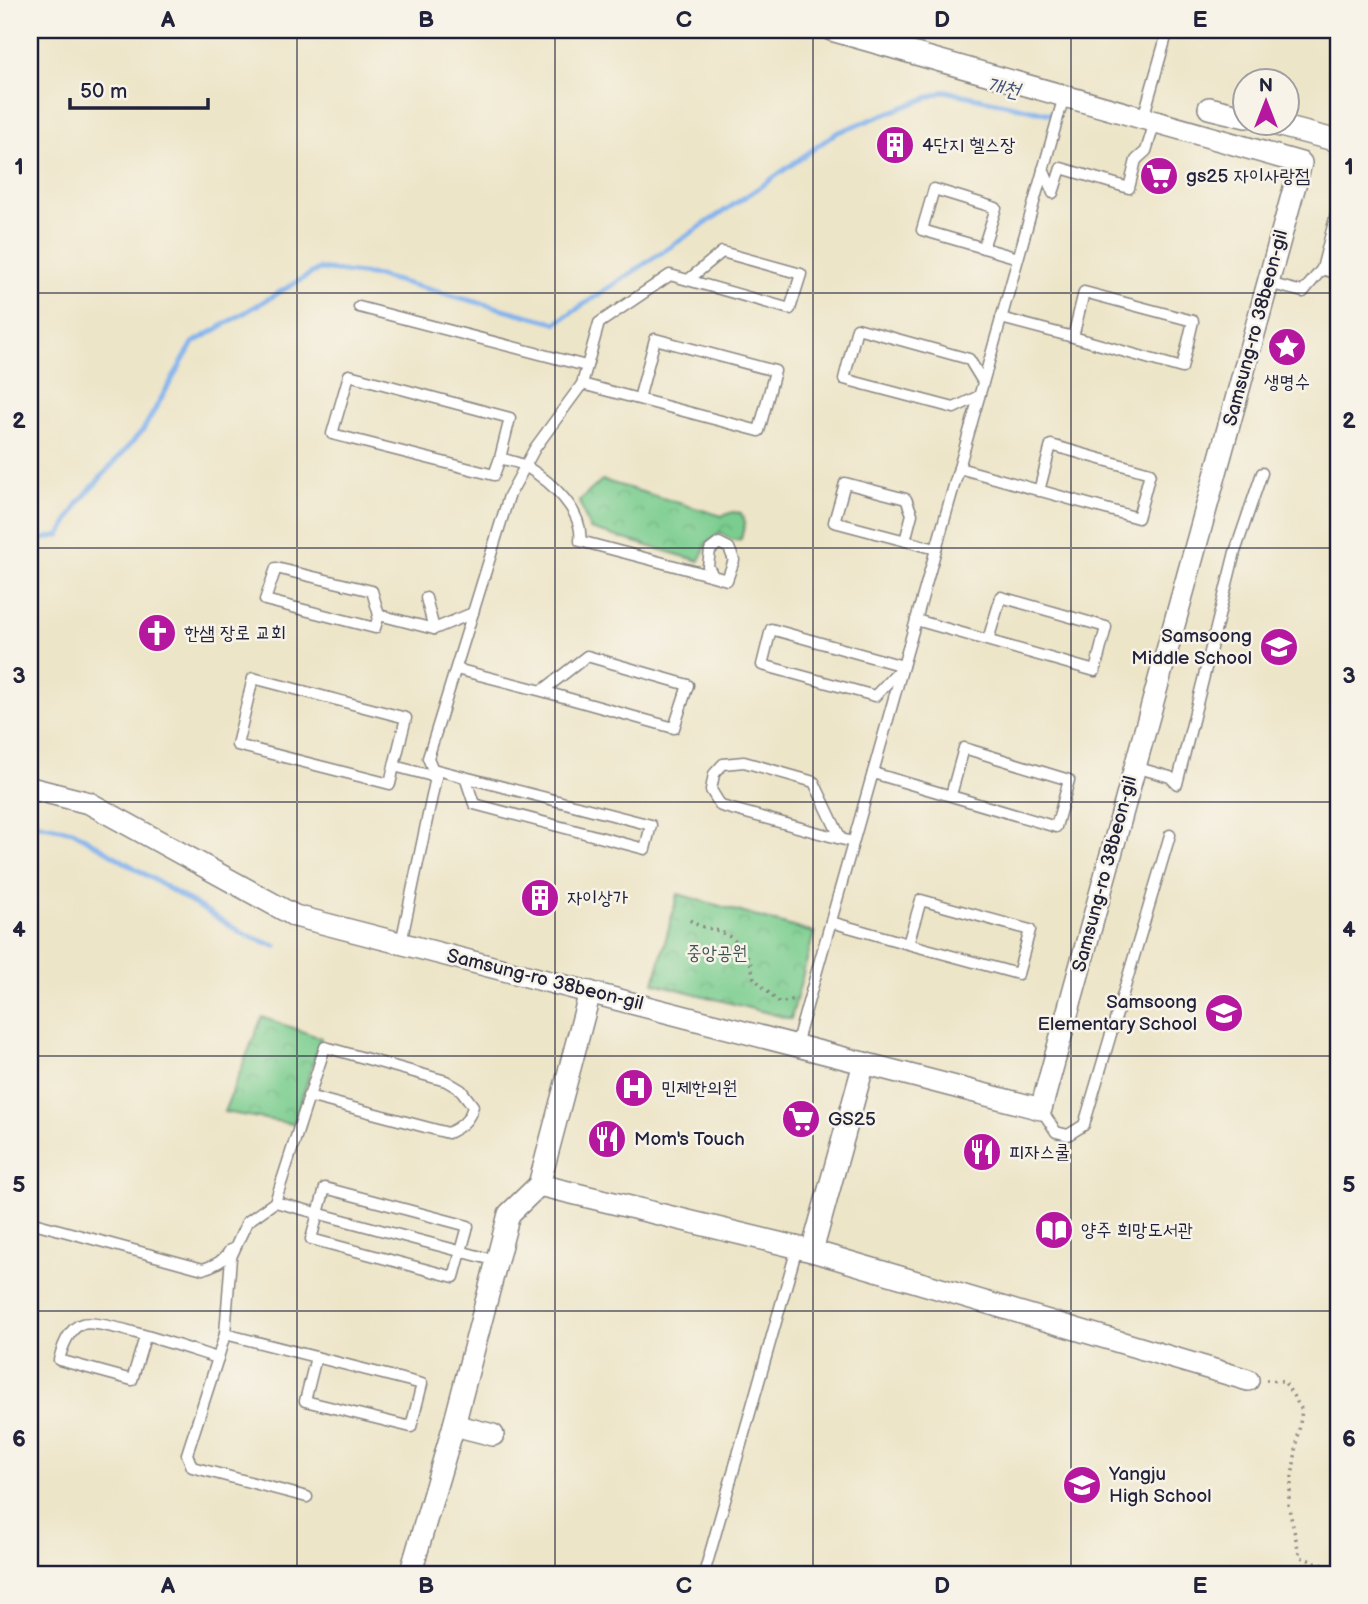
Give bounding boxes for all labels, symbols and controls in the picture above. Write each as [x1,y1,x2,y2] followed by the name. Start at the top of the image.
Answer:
[160,6,176,34] text: A
[418,6,434,34] text: B
[676,6,692,34] text: C
[934,6,950,34] text: D
[1193,6,1208,34] text: E
[70,66,208,110] scale bar
[1232,66,1302,136] north arrow
[984,72,1024,104] water label: 개천
[1259,75,1273,98] text: N
[80,79,127,104] text: 50 m
[874,124,916,166] building icon: 4단지 헬스장
[922,134,1015,157] place label: 4단지 헬스장
[14,153,24,181] text: 1
[1344,153,1354,181] text: 1
[1138,155,1180,197] supermarket icon: gs25 자이사랑점
[1186,165,1310,188] place label: gs25 자이사랑점
[1219,228,1293,428] street label: Samsung-ro 38beon-gil
[1266,326,1308,368] place icon: 생명수
[1264,371,1310,394] place label: 생명수
[12,407,26,435] text: 2
[1342,407,1356,435] text: 2
[136,612,178,654] church icon: 한샘 장로 교회
[184,622,286,645] place label: 한샘 장로 교회
[1131,625,1252,670] place label: Samsoong Middle School
[1258,626,1300,668] school or university icon: Samsoong Middle School
[12,662,26,690] text: 3
[1342,662,1356,690] text: 3
[1068,774,1142,974] street label: Samsung-ro 38beon-gil
[519,877,561,919] building icon: 자이상가
[567,887,629,910] place label: 자이상가
[12,916,26,944] text: 4
[1342,916,1356,944] text: 4
[686,942,748,965] park label: 중앙공원
[444,944,646,1016] street label: Samsung-ro 38beon-gil
[1038,991,1197,1036] place label: Samsoong Elementary School
[1203,992,1245,1034] school or university icon: Samsoong Elementary School
[613,1067,655,1109] hospital icon: 민제한의원
[661,1077,737,1100] place label: 민제한의원
[780,1098,822,1140] supermarket icon: GS25
[828,1108,876,1131] place label: GS25
[586,1118,628,1160] restaurant icon: Mom's Touch
[634,1128,745,1151] place label: Mom's Touch
[961,1131,1003,1173] restaurant icon: 피자스쿨
[1009,1141,1070,1164] place label: 피자스쿨
[12,1171,26,1199] text: 5
[1342,1171,1356,1199] text: 5
[1033,1209,1075,1251] library icon: 양주 희망도서관
[1081,1219,1193,1242] place label: 양주 희망도서관
[12,1425,26,1453] text: 6
[1342,1425,1356,1453] text: 6
[1108,1463,1212,1508] place label: Yangju High School
[1061,1464,1103,1506] school or university icon: Yangju High School
[160,1572,176,1600] text: A
[418,1572,434,1600] text: B
[676,1572,692,1600] text: C
[934,1572,950,1600] text: D
[1193,1572,1208,1600] text: E

